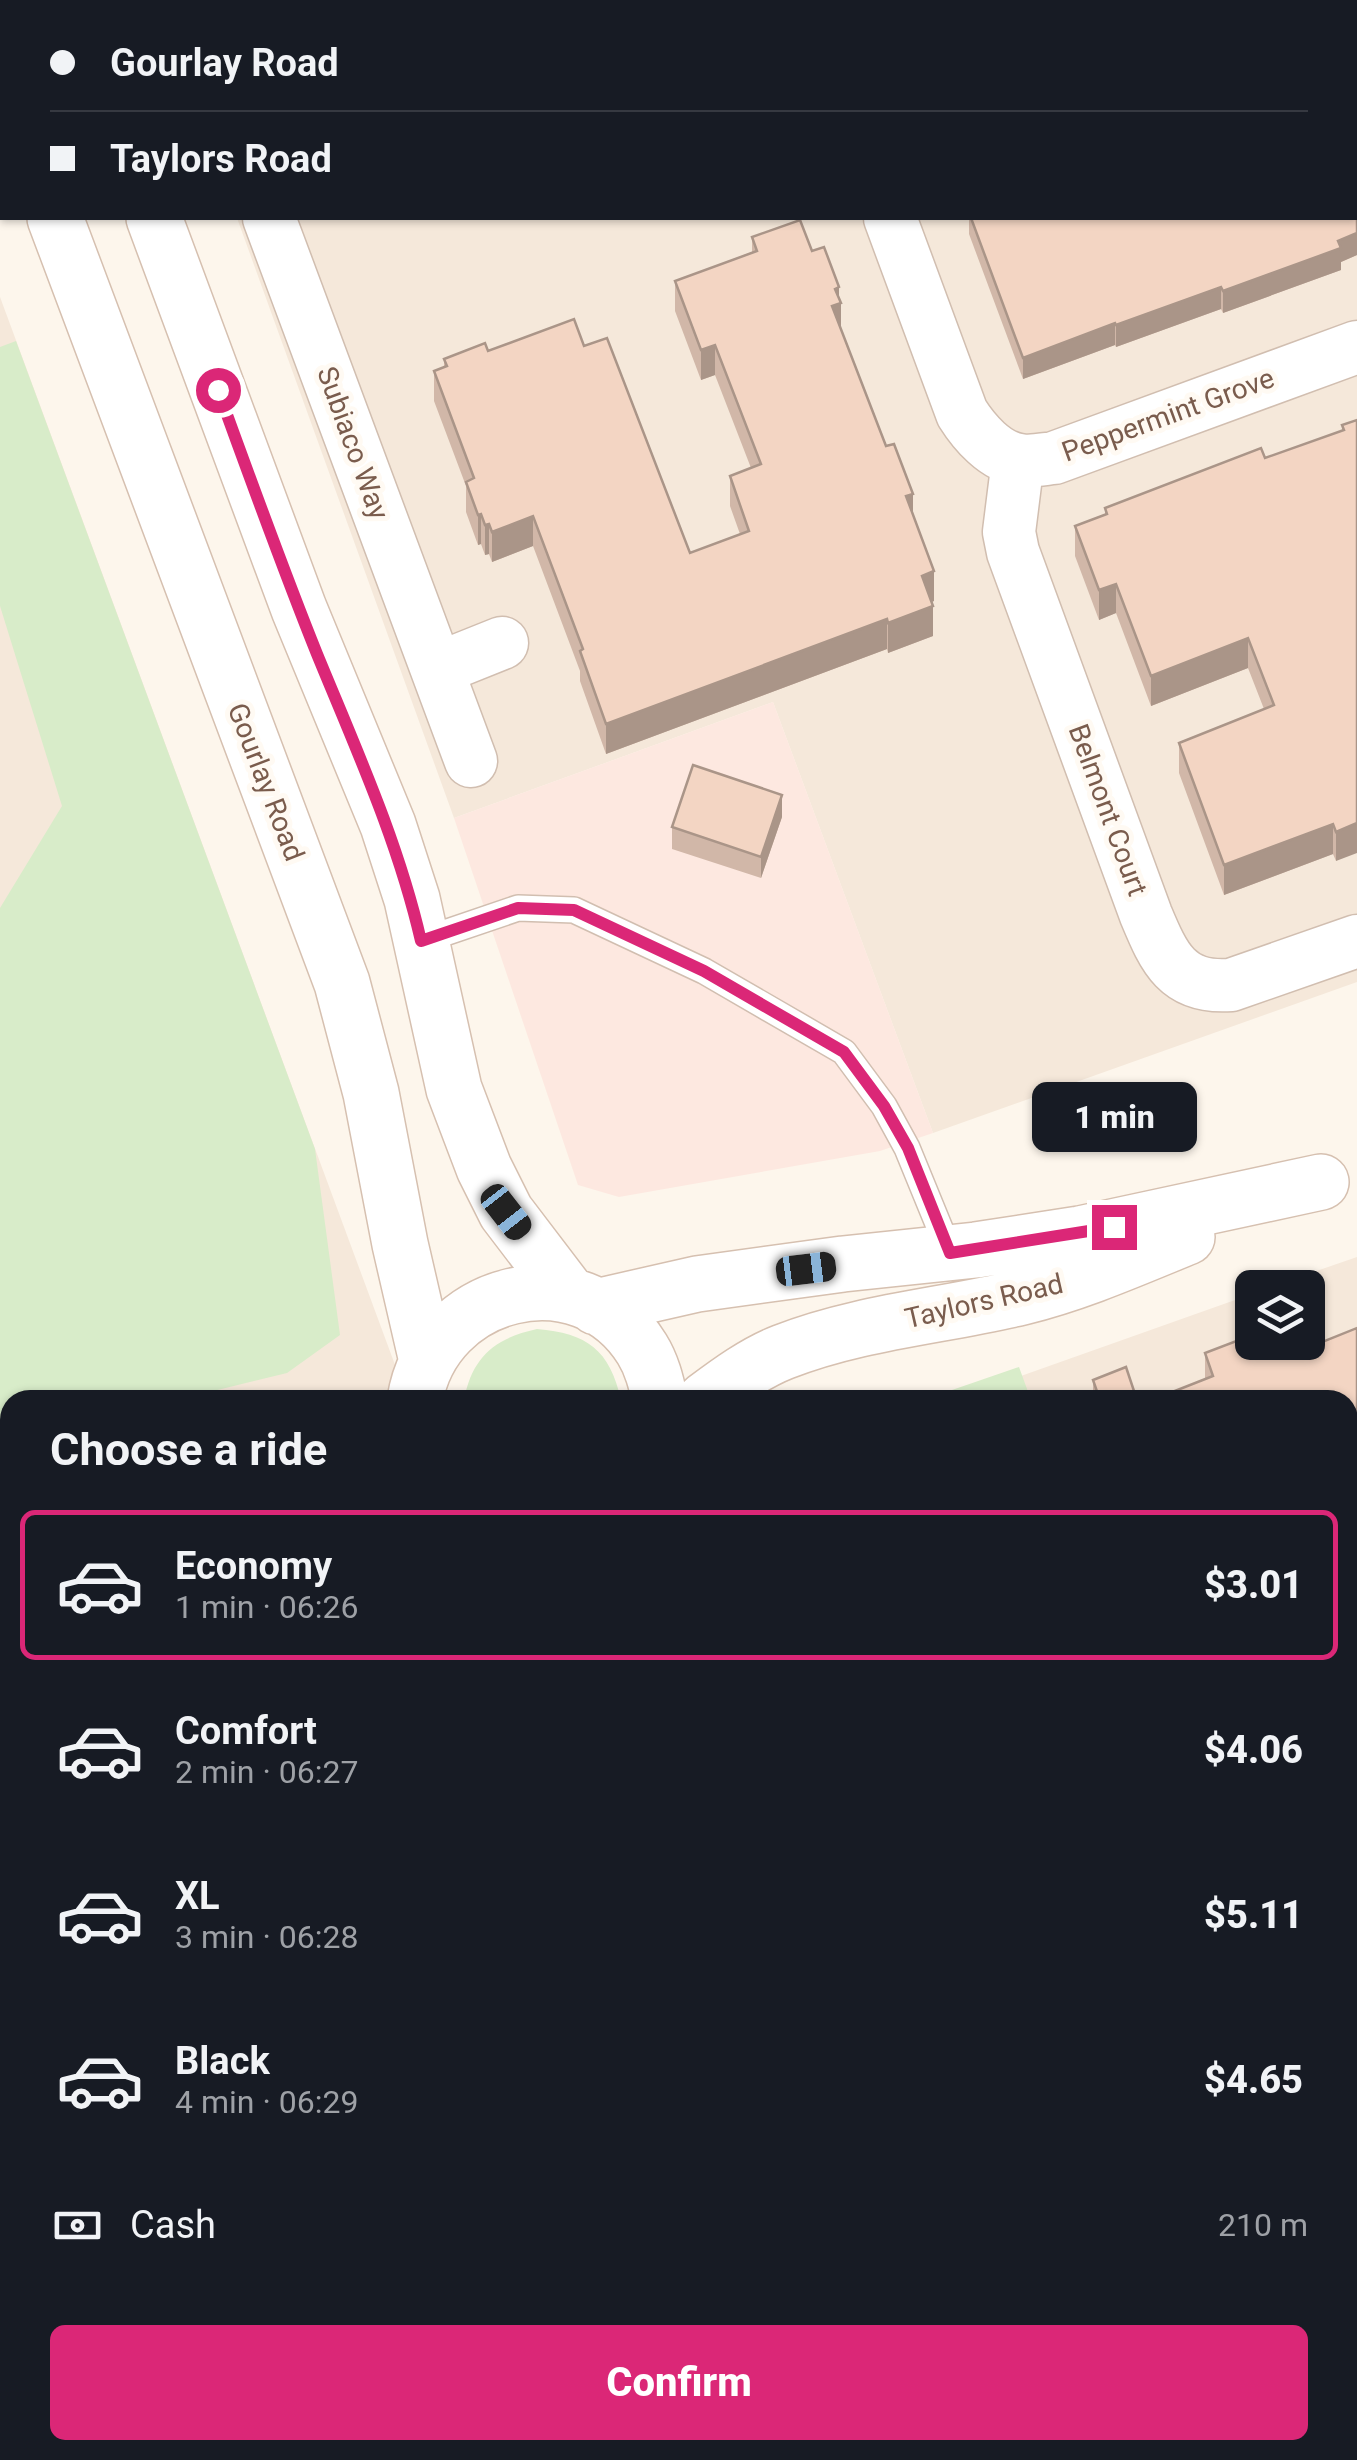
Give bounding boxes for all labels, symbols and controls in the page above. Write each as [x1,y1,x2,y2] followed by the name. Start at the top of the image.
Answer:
[110,41,339,85] text: Gourlay Road
[110,137,332,181] text: Taylors Road
[1057,361,1279,469] street label: Peppermint Grove
[310,362,396,524] street label: Subiaco Way
[196,368,241,413] route start
[221,698,311,866] street label: Gourlay Road
[1062,720,1154,900] street label: Belmont Court
[1032,1082,1196,1152] callout: 1 min
[1074,1098,1155,1136] text: 1 min
[476,1179,536,1245] car
[1092,1205,1137,1250] route end
[774,1250,838,1288] car
[902,1267,1066,1335] street label: Taylors Road
[1235,1270,1325,1360] map controls
[1235,1270,1325,1360] button: layers
[50,1423,327,1476] text: Choose a ride
[55,1540,145,1630] icon: car
[175,1544,332,1588] text: Economy
[1204,1563,1303,1607] text: $3.01
[175,1588,358,1626] text: 1 min · 06:26
[55,1705,145,1795] icon: car
[175,1709,317,1753] text: Comfort
[1204,1728,1303,1772] text: $4.06
[175,1753,358,1791] text: 2 min · 06:27
[55,1870,145,1960] icon: car
[175,1874,220,1918] text: XL
[1204,1893,1303,1937] text: $5.11
[175,1918,358,1956] text: 3 min · 06:28
[55,2035,145,2125] icon: car
[175,2039,270,2083] text: Black
[1204,2058,1303,2102] text: $4.65
[175,2083,358,2121] text: 4 min · 06:29
[50,2198,105,2253] icon: cash
[130,2203,216,2247] text: Cash
[1218,2206,1308,2244] text: 210 m
[50,2325,1308,2440] button: Confirm

